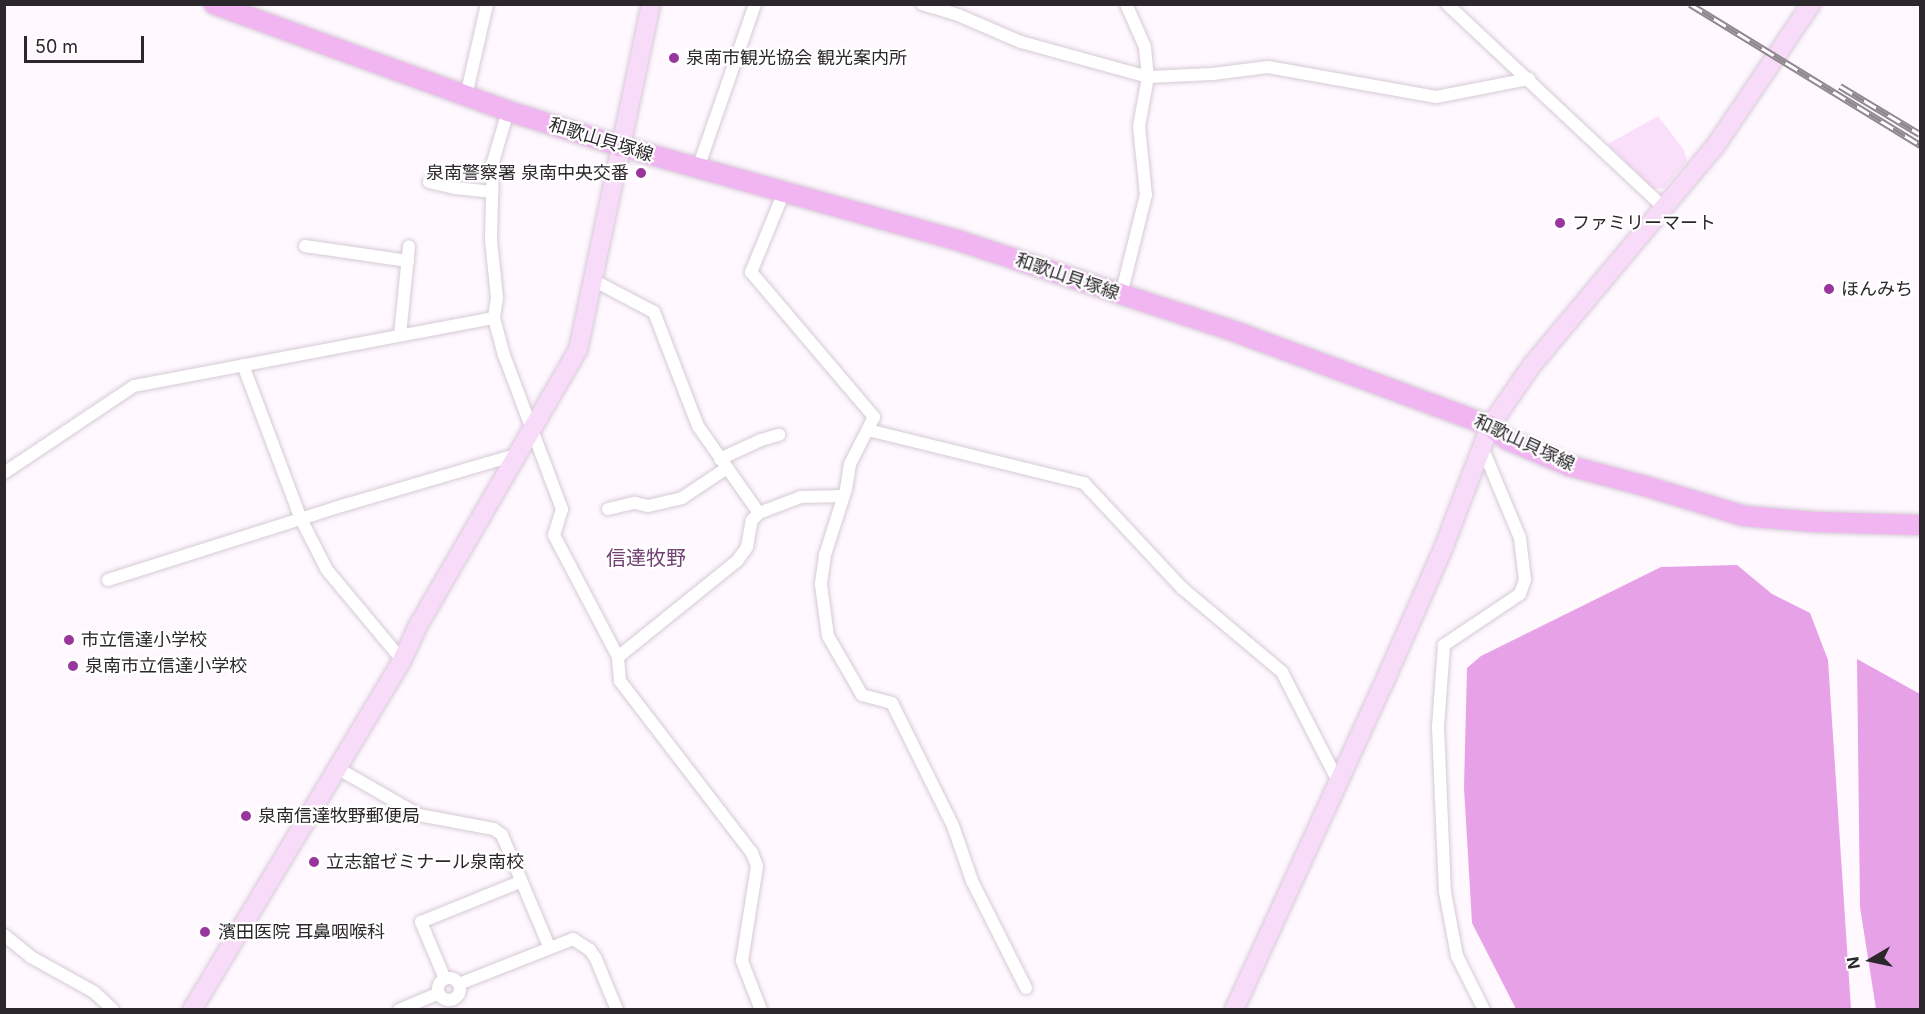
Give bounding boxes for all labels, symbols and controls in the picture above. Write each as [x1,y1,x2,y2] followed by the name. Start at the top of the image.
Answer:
[27,24,147,62] scale bar
[35,36,78,57] text: 50 m
[686,47,907,69] place label: 泉南市観光協会 観光案内所
[667,51,681,65] marker: 泉南市観光協会 観光案内所
[546,114,656,166] street label: 和歌山貝塚線
[426,162,629,184] place label: 泉南警察署 泉南中央交番
[634,166,648,180] marker: 泉南警察署 泉南中央交番
[1572,212,1716,234] place label: ファミリーマート
[1553,216,1567,230] marker: ファミリーマート
[1012,249,1122,305] street label: 和歌山貝塚線
[1841,278,1913,300] place label: ほんみち
[1822,282,1836,296] marker: ほんみち
[1470,410,1578,476] street label: 和歌山貝塚線
[606,546,686,570] district label: 信達牧野
[81,629,207,651] place label: 市立信達小学校
[62,633,76,647] marker: 市立信達小学校
[85,655,247,677] place label: 泉南市立信達小学校
[66,659,80,673] marker: 泉南市立信達小学校
[258,805,420,827] place label: 泉南信達牧野郵便局
[239,809,253,823] marker: 泉南信達牧野郵便局
[326,851,524,873] place label: 立志舘ゼミナール泉南校
[307,855,321,869] marker: 立志舘ゼミナール泉南校
[218,921,385,943] place label: 濱田医院 耳鼻咽喉科
[196,923,214,941] marker: 濱田医院 耳鼻咽喉科
[1841,930,1901,990] north arrow
[1842,955,1864,970] text: N

